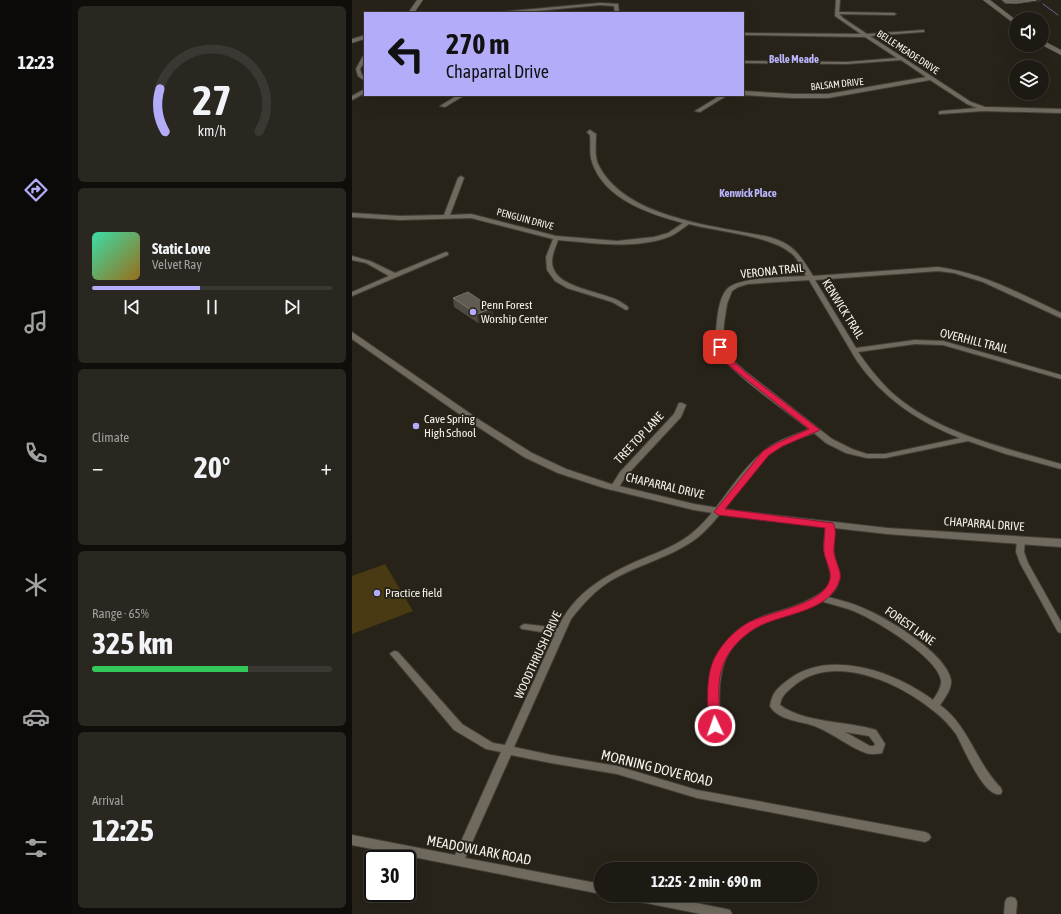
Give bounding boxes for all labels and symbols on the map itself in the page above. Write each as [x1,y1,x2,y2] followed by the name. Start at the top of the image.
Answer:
[875,28,942,77] street label: BELLE MEADE DRIVE
[769,53,819,65] district label: Belle Meade
[810,76,865,92] street label: BALSAM DRIVE
[719,187,777,199] district label: Kenwick Place
[495,206,555,232] street label: PENGUIN DRIVE
[740,261,805,281] street label: VERONA TRAIL
[819,277,867,342] street label: KENWICK TRAIL
[481,298,548,326] place label: Penn Forest Worship Center
[468,307,478,317] marker: Penn Forest Worship Center
[938,326,1010,356] street label: OVERHILL TRAIL
[703,330,737,364] pin
[612,409,666,467] street label: TREE TOP LANE
[424,412,477,440] place label: Cave Spring High School
[411,421,421,431] marker: Cave Spring High School
[624,470,706,502] street label: CHAPARRAL DRIVE
[943,514,1025,534] street label: CHAPARRAL DRIVE
[385,586,442,600] place label: Practice field
[372,588,382,598] marker: Practice field
[882,604,938,648] street label: FOREST LANE
[512,609,564,701] street label: WOODTHRUSH DRIVE
[694,705,736,747] position arrow
[600,746,715,790] street label: MORNING DOVE ROAD
[425,832,533,868] street label: MEADOWLARK ROAD
[364,850,416,902] speed limit sign: 30

